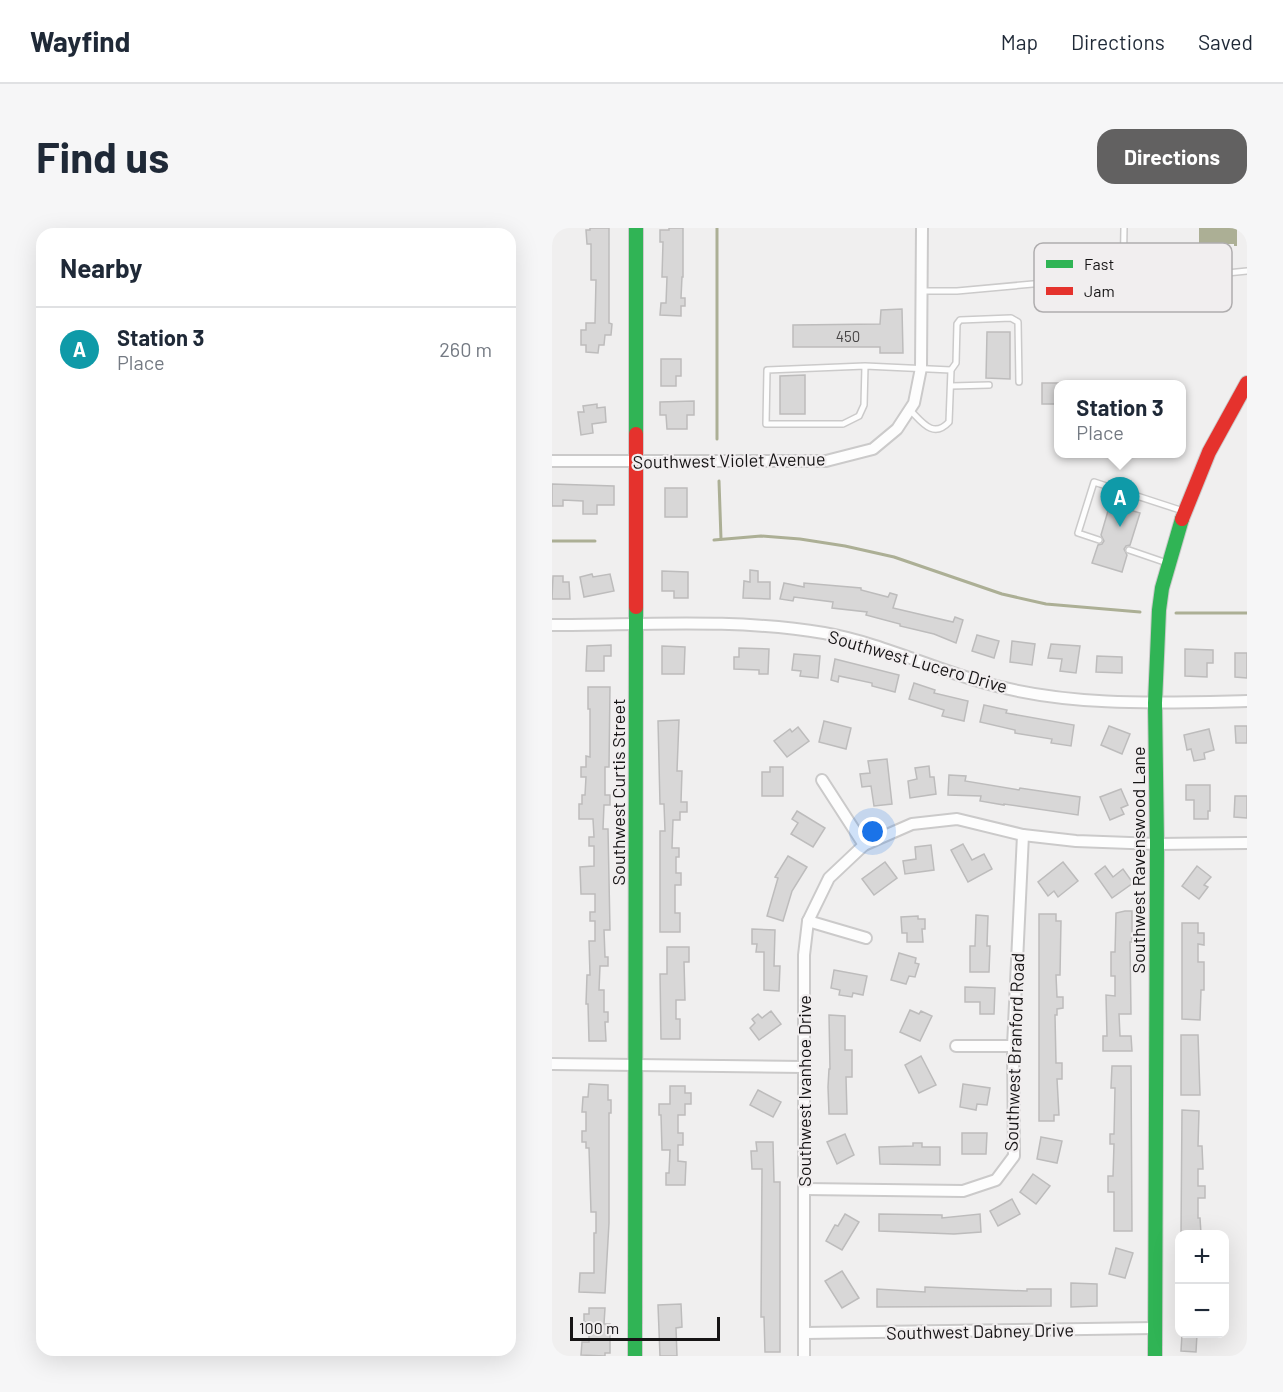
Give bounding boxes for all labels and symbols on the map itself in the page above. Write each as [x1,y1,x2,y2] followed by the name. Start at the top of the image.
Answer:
[1034,243,1232,312] legend
[1084,254,1114,273] text: Fast
[1084,281,1115,300] text: Jam
[836,327,860,345] house number: 450
[632,447,826,473] street label: Southwest Violet Avenue
[1100,478,1140,527] pin: A
[826,625,1010,697] street label: Southwest Lucero Drive
[607,699,629,885] street label: Southwest Curtis Street
[1127,746,1149,974] street label: Southwest Ravenswood Lane
[858,817,887,846] your location
[1000,952,1028,1152] street label: Southwest Branford Road
[793,995,815,1187] street label: Southwest Ivanhoe Drive
[570,1314,720,1342] scale bar
[886,1318,1074,1344] street label: Southwest Dabney Drive

